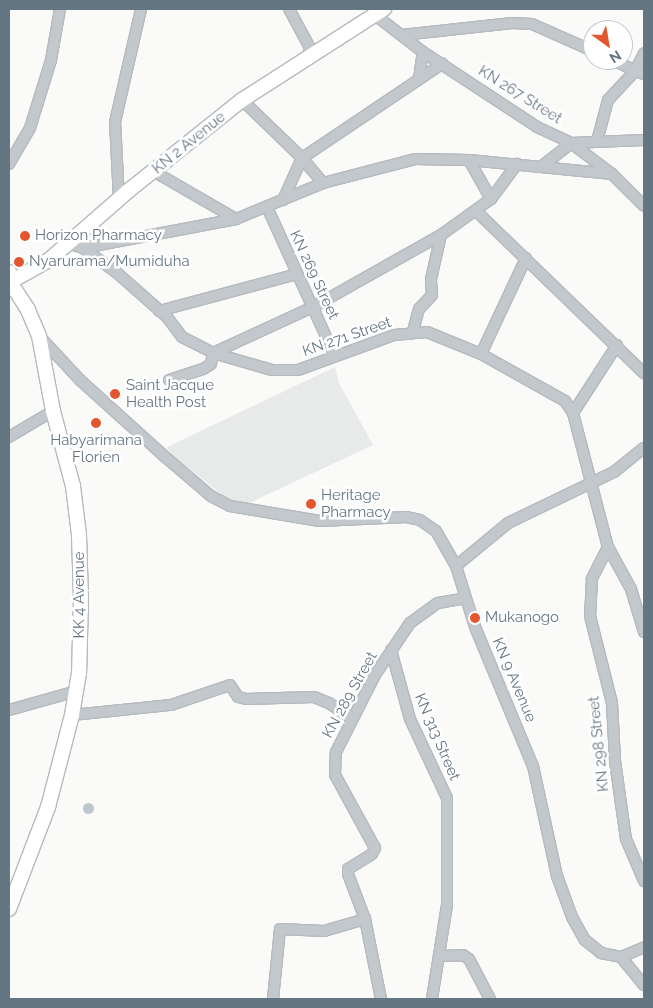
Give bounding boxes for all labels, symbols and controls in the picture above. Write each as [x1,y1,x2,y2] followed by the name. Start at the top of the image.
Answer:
[583,20,633,70] north arrow
[607,47,624,66] text: N
[475,62,565,128] street label: KN 267 Street
[149,108,229,178] street label: KN 2 Avenue
[35,227,162,245] place label: Horizon Pharmacy
[286,228,342,322] street label: KN 269 Street
[19,230,31,242] marker: Horizon Pharmacy
[29,253,190,271] place label: Nyarurama/Mumiduha
[13,256,25,268] marker: Nyarurama/Mumiduha
[300,313,394,361] street label: KN 271 Street
[126,376,214,411] place label: Saint Jacque Health Post
[108,387,122,401] marker: Saint Jacque Health Post
[90,417,102,429] marker: Habyarimana Florien
[50,431,142,466] place label: Habyarimana Florien
[321,486,391,521] place label: Heritage Pharmacy
[305,498,317,510] marker: Heritage Pharmacy
[71,551,89,639] street label: KK 4 Avenue
[485,609,559,627] place label: Mukanogo
[469,612,481,624] marker: Mukanogo
[488,635,540,725] street label: KN 9 Avenue
[319,649,381,741] street label: KN 289 Street
[411,691,463,783] street label: KN 313 Street
[585,695,613,793] street label: KN 298 Street

